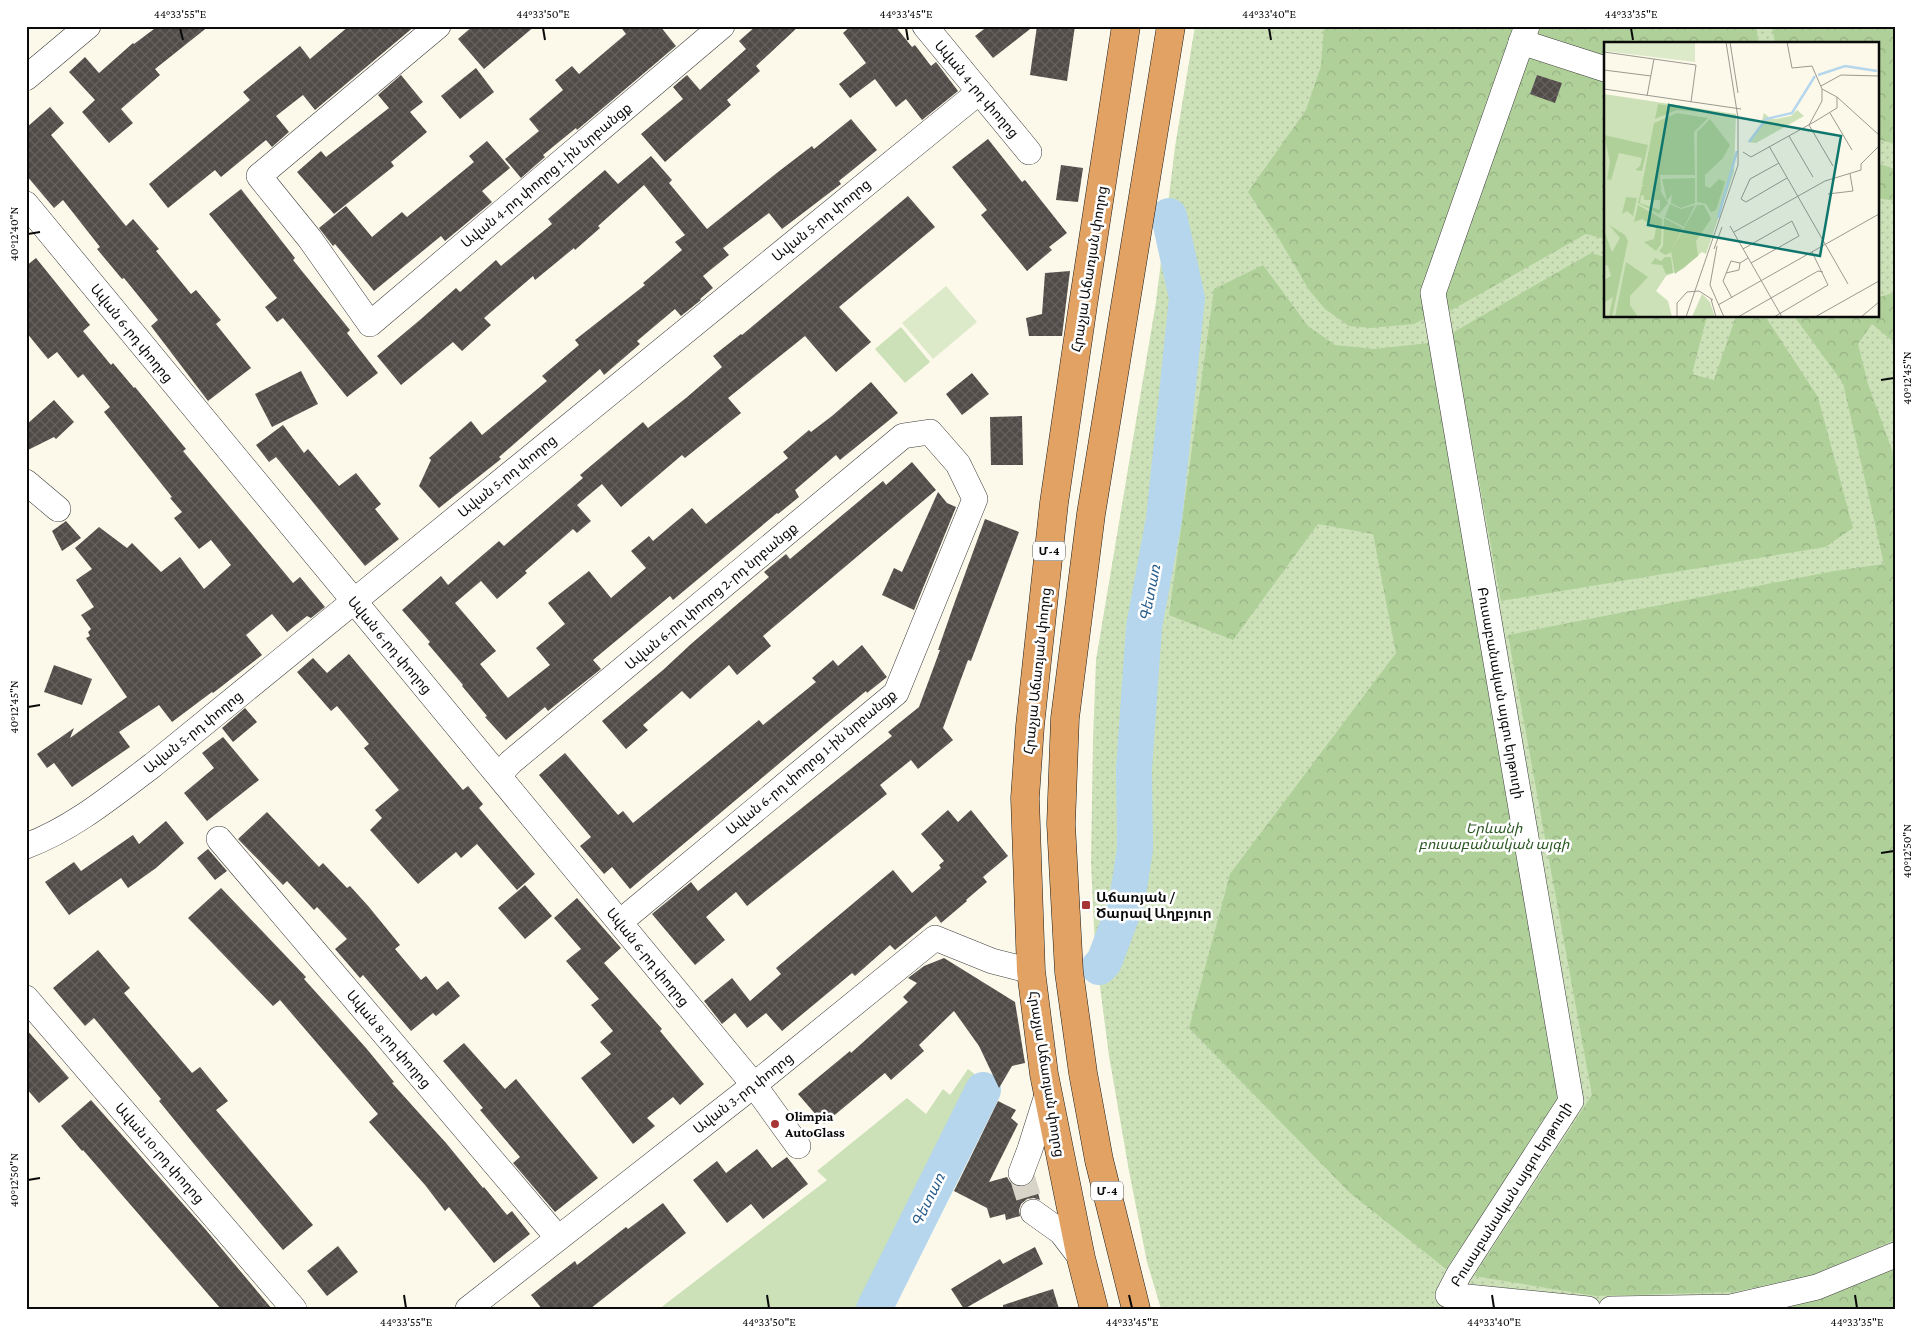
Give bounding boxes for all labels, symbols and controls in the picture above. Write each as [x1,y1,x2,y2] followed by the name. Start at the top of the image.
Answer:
[154,7,207,21] text: 44°33'55"E
[516,7,570,21] text: 44°33'50"E
[880,7,933,21] text: 44°33'45"E
[1242,7,1296,21] text: 44°33'40"E
[1605,7,1658,21] text: 44°33'35"E
[932,37,1022,141] street label: Ավան 4-րդ փողոց
[1604,42,1878,318] inset map
[458,99,634,251] street label: Ավան 4-րդ փողոց 1-ին նրբանցք
[769,175,873,265] street label: Ավան 5-րդ փողոց
[1068,185,1110,353] street label: Հրաչյա Աճառյան փողոց
[7,207,21,261] text: 40°12'40"N
[87,280,177,386] street label: Ավան 6-րդ փողոց
[1900,351,1914,405] text: 40°12'45"N
[455,431,559,521] street label: Ավան 5-րդ փողոց
[622,519,800,673] street label: Ավան 6-րդ փողոց 2-րդ նրբանցք
[1033,542,1065,560] road number: Մ-4
[1137,563,1163,623] water label: Գետառ
[1474,586,1528,800] street label: Բուսաբանական այգու երթուղի
[1020,587,1054,755] street label: Հրաչյա Աճառյան փողոց
[345,593,435,697] street label: Ավան 6-րդ փողոց
[7,680,21,734] text: 40°12'45"N
[723,686,899,838] street label: Ավան 6-րդ փողոց 1-ին նրբանցք
[141,687,245,777] street label: Ավան 5-րդ փողոց
[1419,820,1570,853] park label: Երևանի բուսաբանական այգի
[1900,824,1914,878] text: 40°12'50"N
[1096,889,1212,921] place label: Աճառյան / Ծարավ Աղբյուր
[1080,899,1092,911] marker: Աճառյան / Ծարավ Աղբյուր
[603,904,693,1010] street label: Ավան 6-րդ փողոց
[343,987,435,1091] street label: Ավան 8-րդ փողոց
[1026,990,1068,1158] street label: Հրաչյա Աճառյան փողոց
[690,1049,796,1137] street label: Ավան 3-րդ փողոց
[1447,1099,1575,1289] street label: Բուսաբանական այգու երթուղի
[112,1100,208,1206] street label: Ավան 10-րդ փողոց
[784,1108,845,1140] place label: Olimpia AutoGlass
[769,1118,781,1130] marker: Olimpia AutoGlass
[7,1153,21,1207] text: 40°12'50"N
[908,1170,948,1229] water label: Գետառ
[1091,1182,1123,1200] road number: Մ-4
[380,1315,433,1329] text: 44°33'55"E
[742,1315,796,1329] text: 44°33'50"E
[1106,1315,1159,1329] text: 44°33'45"E
[1467,1315,1521,1329] text: 44°33'40"E
[1831,1315,1884,1329] text: 44°33'35"E

